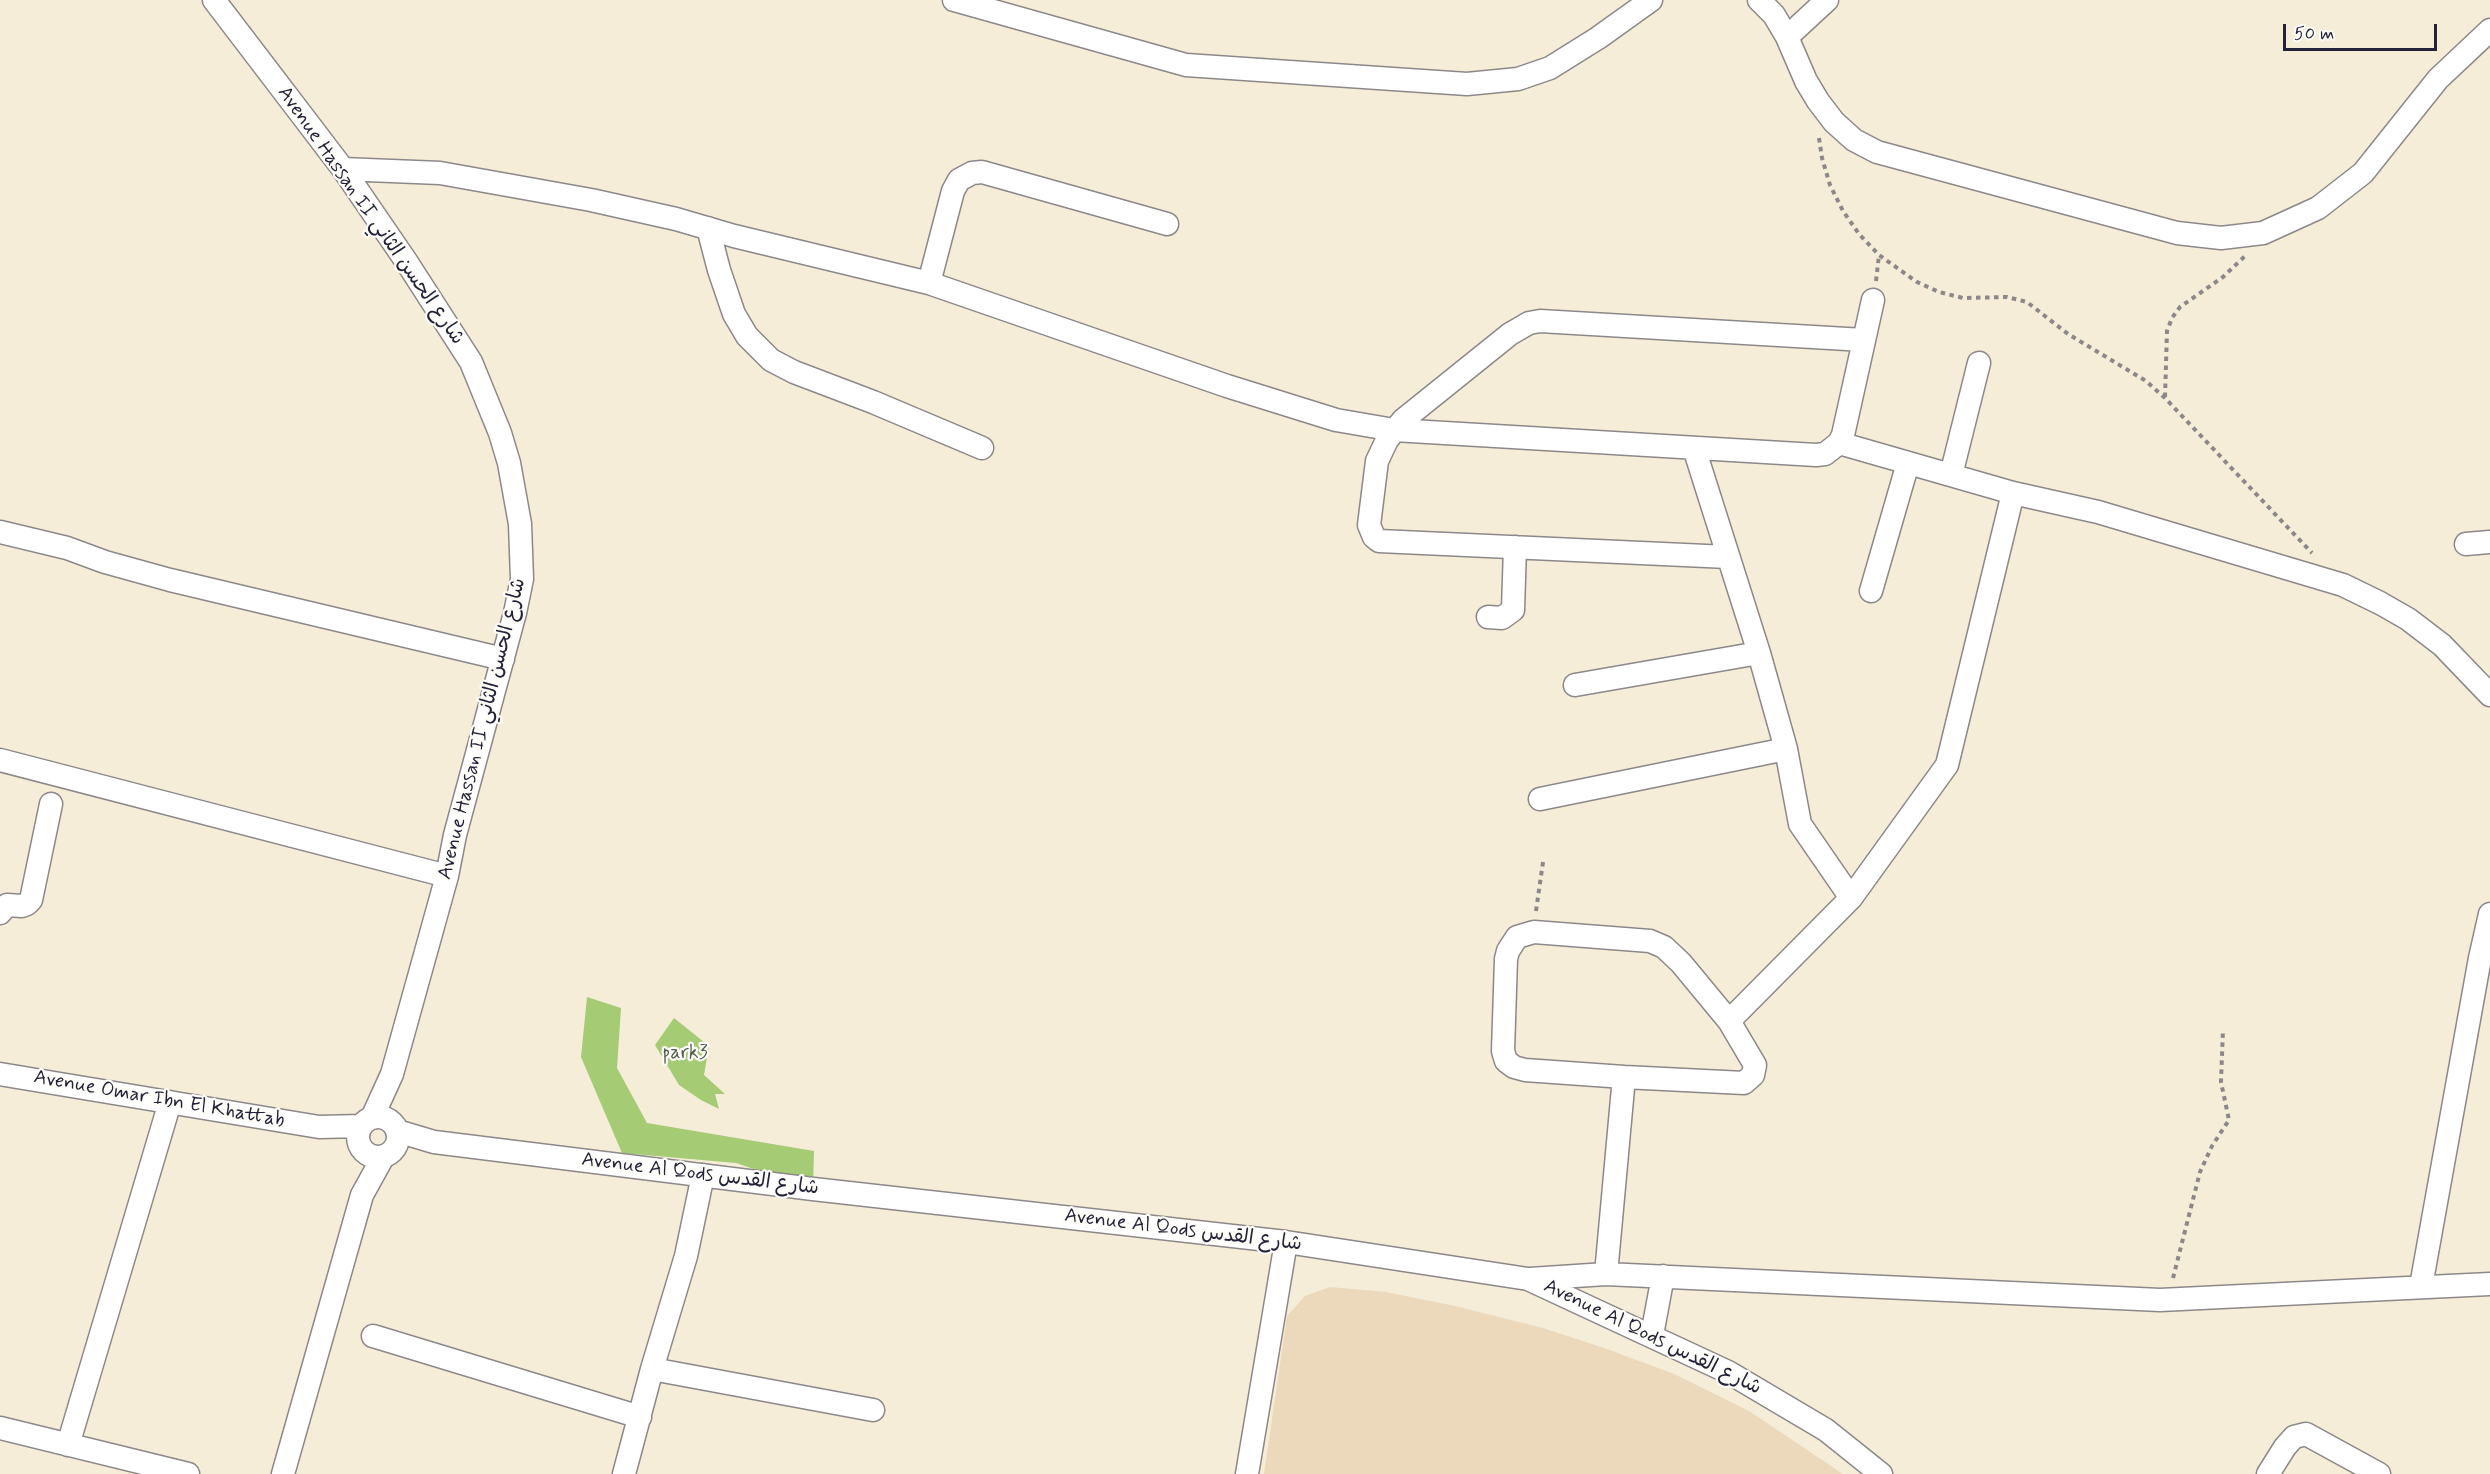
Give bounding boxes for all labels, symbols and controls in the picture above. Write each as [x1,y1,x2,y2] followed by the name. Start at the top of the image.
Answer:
[2286,12,2440,50] scale bar
[2294,22,2334,46] text: 50 m
[271,82,469,350] street label: Avenue Hassan II شارع الحسن الثاني
[434,576,532,882] street label: Avenue Hassan II شارع الحسن الثاني
[662,1042,708,1066] park label: park3
[32,1066,286,1134] street label: Avenue Omar Ibn El Khattab
[580,1149,820,1201] street label: Avenue Al Qods شارع القدس
[1063,1205,1303,1257] street label: Avenue Al Qods شارع القدس
[1539,1275,1765,1401] street label: Avenue Al Qods شارع القدس

